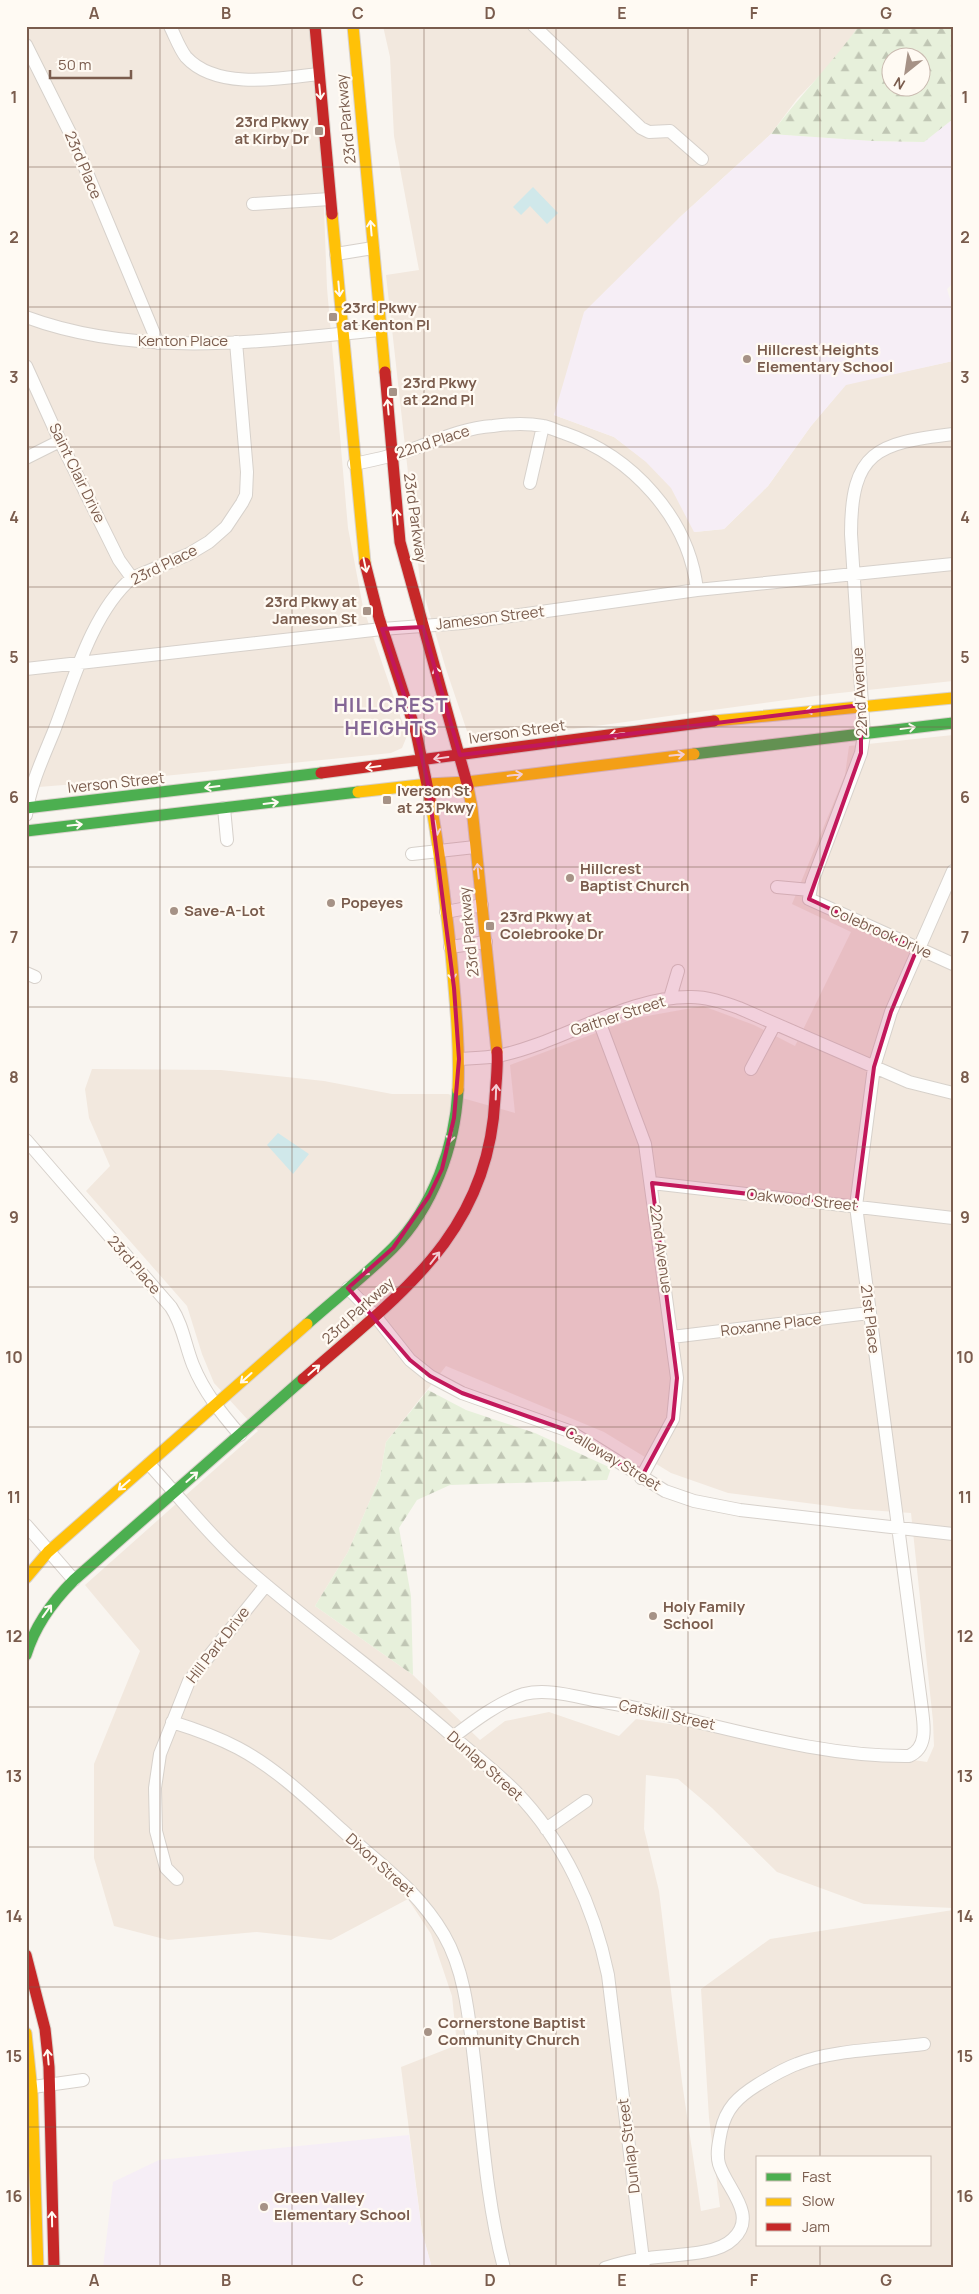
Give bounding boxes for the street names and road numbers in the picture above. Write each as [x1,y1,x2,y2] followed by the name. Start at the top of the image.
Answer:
[330,73,361,165] street label: 23rd Parkway
[60,128,107,202] street label: 23rd Place
[138,330,228,351] street label: Kenton Place
[44,419,111,526] street label: Saint Clair Drive
[394,420,472,463] street label: 22nd Place
[399,472,432,564] street label: 23rd Parkway
[127,539,201,590] street label: 23rd Place
[434,600,546,635] street label: Jameson Street
[847,647,872,737] street label: 22nd Avenue
[467,714,567,749] street label: Iverson Street
[66,767,165,798] street label: Iverson Street
[453,886,484,978] street label: 23rd Parkway
[827,900,936,963] street label: Colebrook Drive
[568,990,668,1041] street label: Gaither Street
[745,1183,859,1216] street label: Oakwood Street
[645,1203,678,1295] street label: 22nd Avenue
[103,1231,166,1299] street label: 23rd Place
[317,1272,398,1349] street label: 23rd Parkway
[856,1283,885,1355] street label: 21st Place
[719,1308,823,1341] street label: Roxanne Place
[561,1422,665,1496] street label: Calloway Street
[181,1602,254,1687] street label: Hill Park Drive
[617,1694,717,1735] street label: Catskill Street
[443,1726,528,1805] street label: Dunlap Street
[341,1828,419,1901] street label: Dixon Street
[612,2097,645,2195] street label: Dunlap Street

